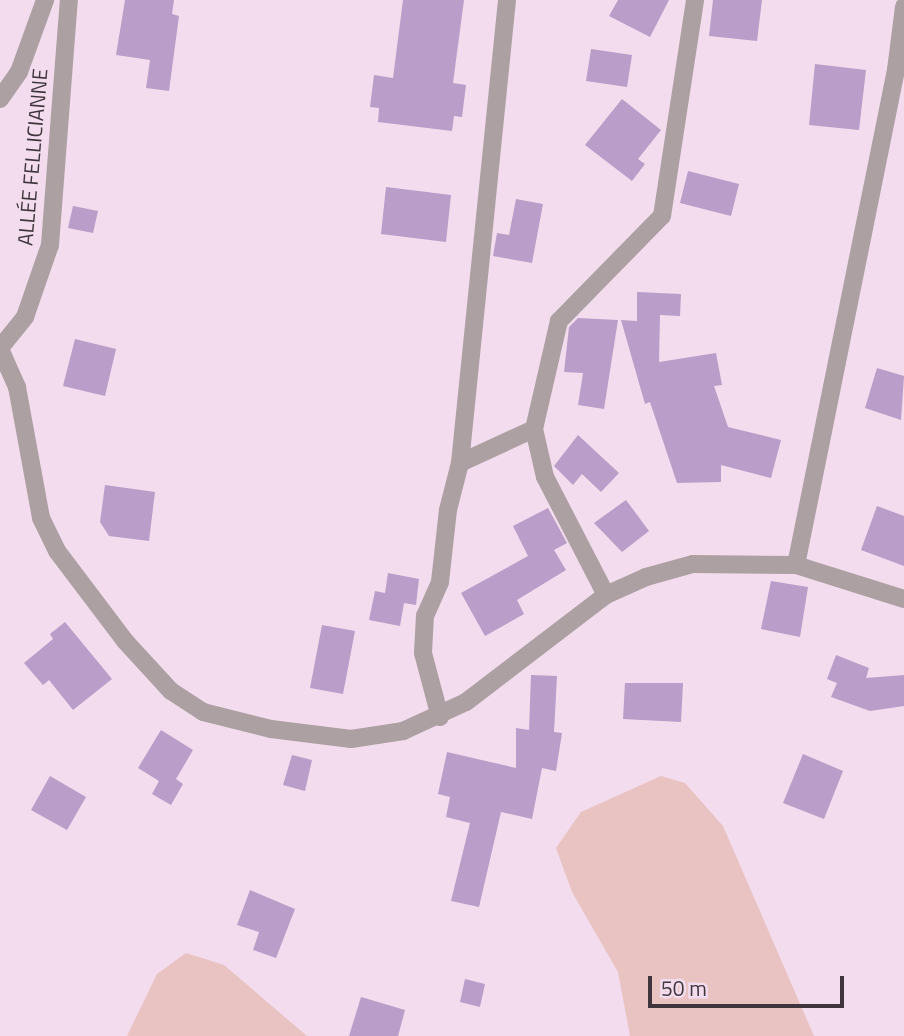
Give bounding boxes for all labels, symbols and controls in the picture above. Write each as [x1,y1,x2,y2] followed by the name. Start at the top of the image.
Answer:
[12,67,52,247] street label: ALLÉE FELLICIANNE
[652,962,848,1006] scale bar
[661,972,707,1004] text: 50 m

